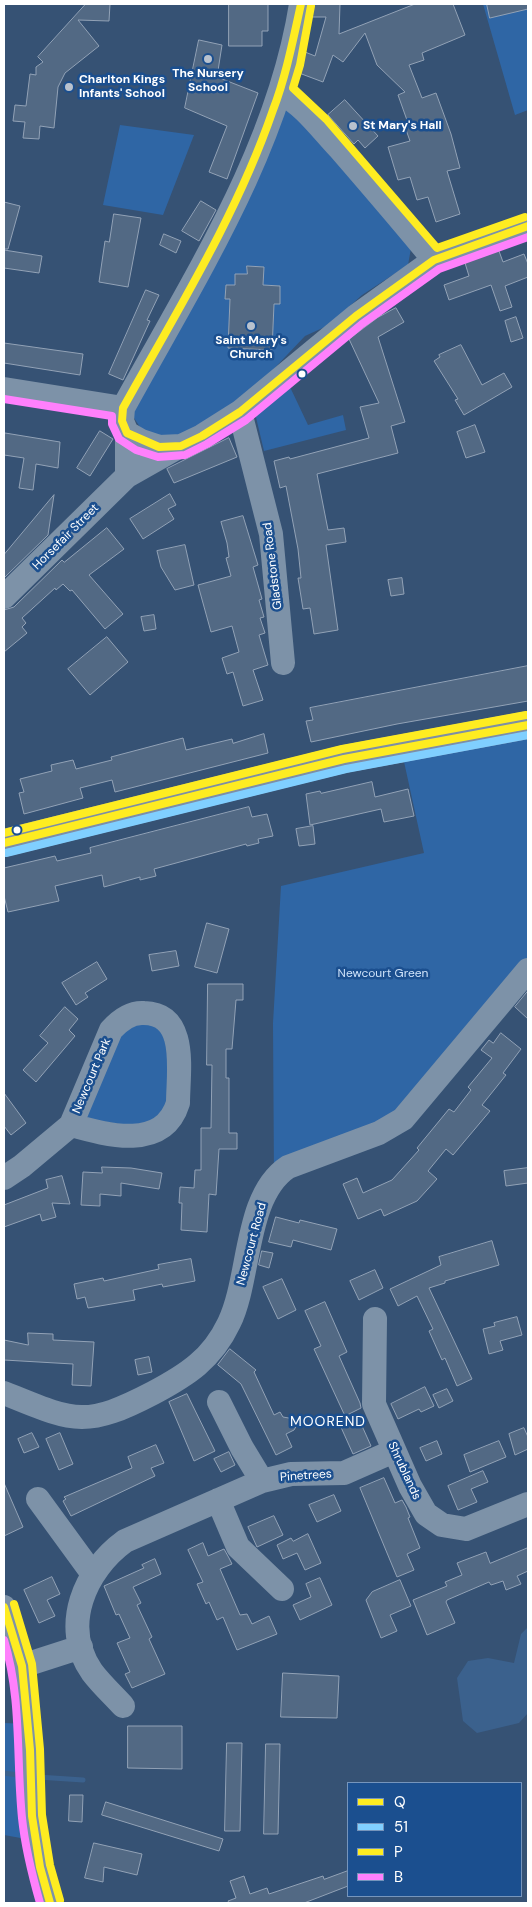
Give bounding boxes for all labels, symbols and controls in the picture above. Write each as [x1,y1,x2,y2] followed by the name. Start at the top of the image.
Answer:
[202,53,214,65] marker: The Nursery School
[172,67,244,95] place label: The Nursery School
[79,73,165,101] place label: Charlton Kings Infants' School
[63,81,75,93] marker: Charlton Kings Infants' School
[363,119,442,133] place label: St Mary's Hall
[347,120,359,132] marker: St Mary's Hall
[245,320,257,332] marker: Saint Mary's Church
[215,334,287,362] place label: Saint Mary's Church
[297,369,307,379] unlabelled marker
[30,501,102,573] street label: Horsefair Street
[260,521,286,611] street label: Gladstone Road
[12,825,22,835] unlabelled marker
[338,967,428,981] park label: Newcourt Green
[70,1036,114,1116] street label: Newcourt Park
[234,1201,270,1287] street label: Newcourt Road
[289,1414,367,1430] district label: MOOREND
[384,1440,424,1502] street label: Shrublands
[280,1467,332,1485] street label: Pinetrees
[347,1782,522,1897] legend
[394,1792,406,1812] text: Q
[394,1817,408,1837] text: 51
[394,1842,403,1862] text: P
[394,1867,403,1887] text: B

